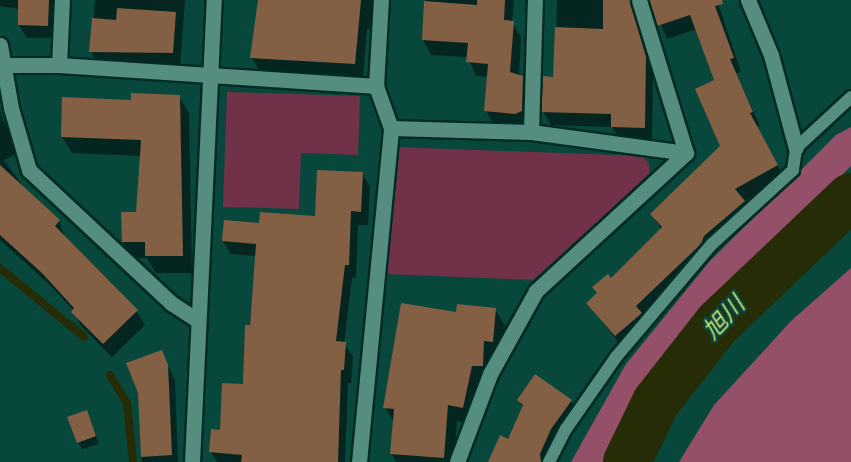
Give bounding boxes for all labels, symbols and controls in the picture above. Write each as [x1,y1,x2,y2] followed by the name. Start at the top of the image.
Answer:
[698,292,752,346] water label: 旭川

